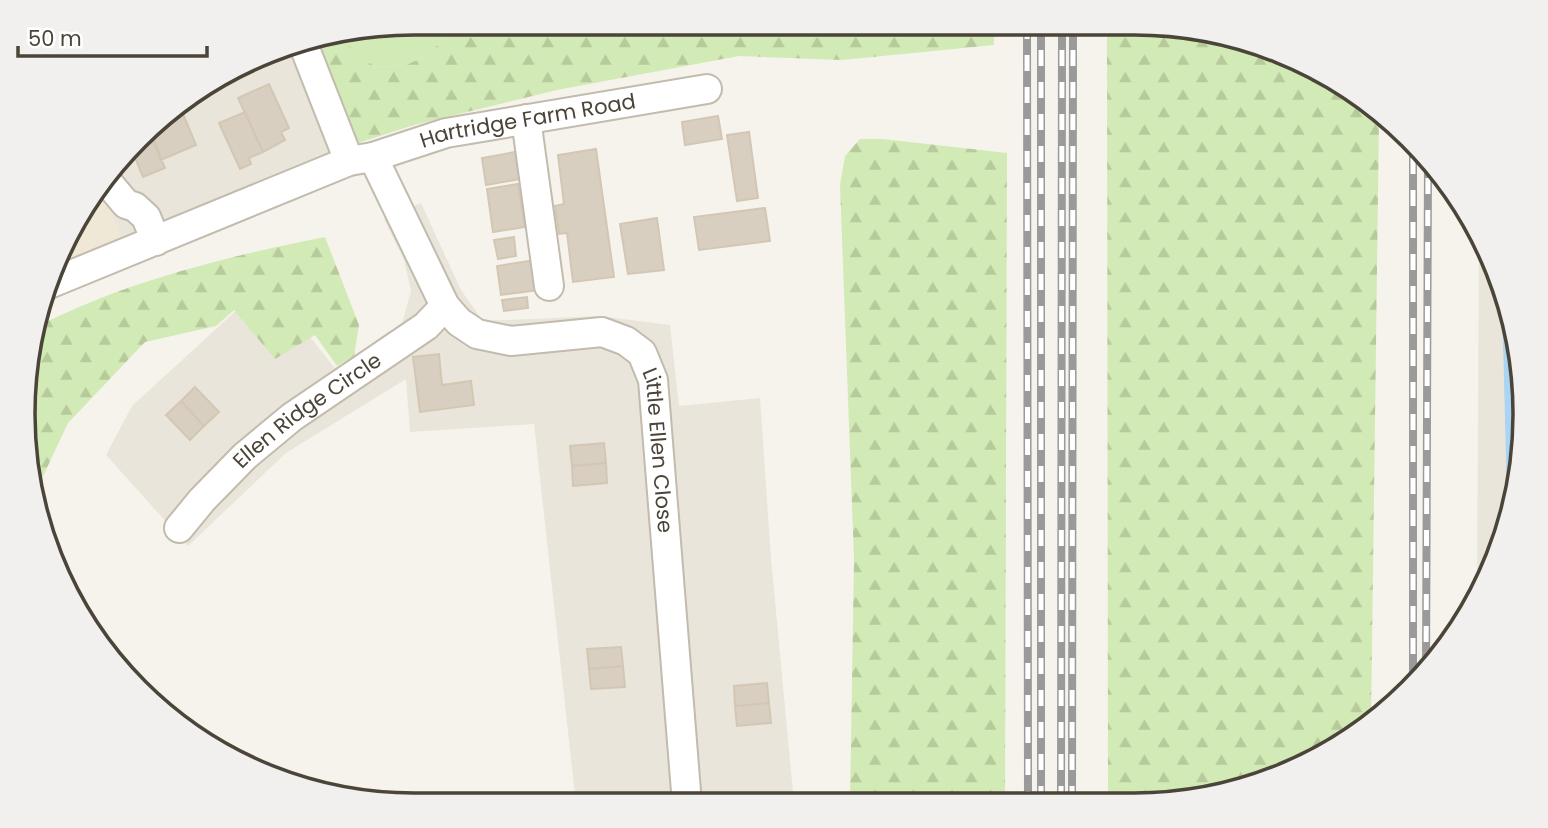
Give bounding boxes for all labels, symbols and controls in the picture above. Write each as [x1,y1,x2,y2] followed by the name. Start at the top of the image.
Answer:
[18,14,206,58] scale bar
[28,24,82,53] text: 50 m
[416,86,638,155] street label: Hartridge Farm Road
[226,345,387,474] street label: Ellen Ridge Circle
[635,363,680,534] street label: Little Ellen Close

